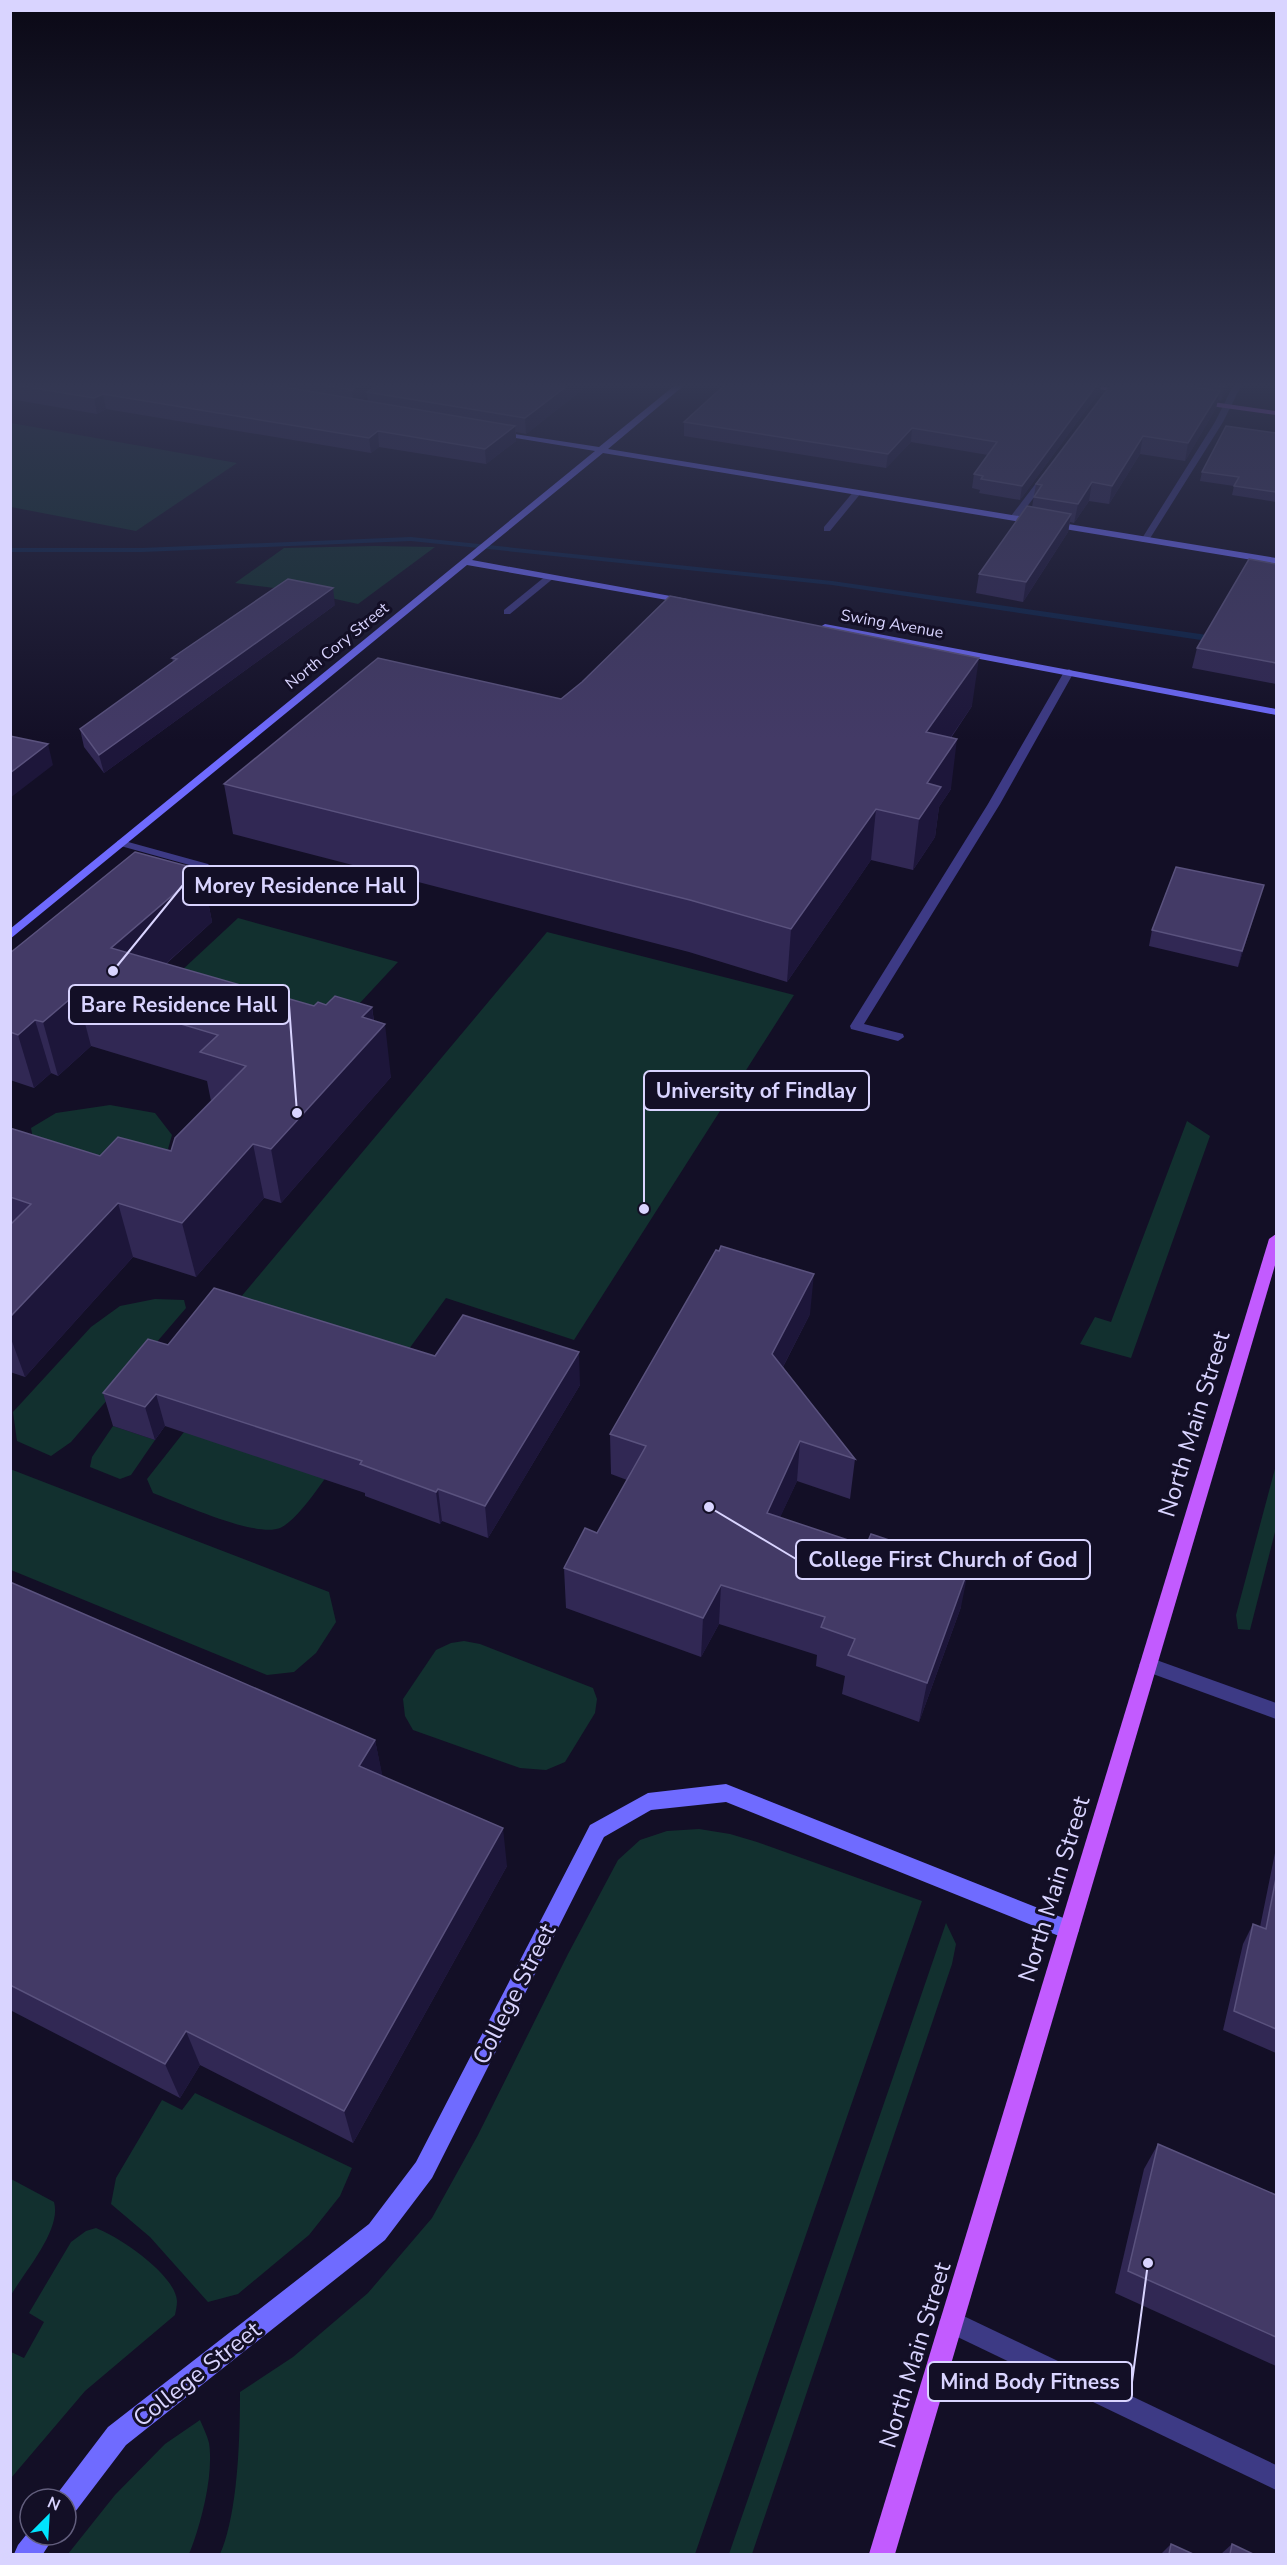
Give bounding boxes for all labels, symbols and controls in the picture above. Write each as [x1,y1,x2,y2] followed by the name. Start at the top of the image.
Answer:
[281,597,394,695] street label: North Cory Street
[839,604,945,644] street label: Swing Avenue
[183,866,418,905] callout: Morey Residence Hall
[194,872,406,900] text: Morey Residence Hall
[69,985,289,1024] callout: Bare Residence Hall
[81,991,277,1019] text: Bare Residence Hall
[644,1071,869,1110] callout: University of Findlay
[656,1077,857,1105] text: University of Findlay
[1151,1327,1238,1521] street label: North Main Street
[796,1540,1090,1579] callout: College First Church of God
[808,1546,1078,1574] text: College First Church of God
[1011,1792,1098,1986] street label: North Main Street
[465,1918,563,2070] street label: College Street
[872,2258,959,2452] street label: North Main Street
[126,2314,268,2434] street label: College Street
[928,2362,1132,2401] callout: Mind Body Fitness
[940,2368,1120,2396] text: Mind Body Fitness
[18,2487,78,2547] north arrow
[44,2492,64,2517] text: N

